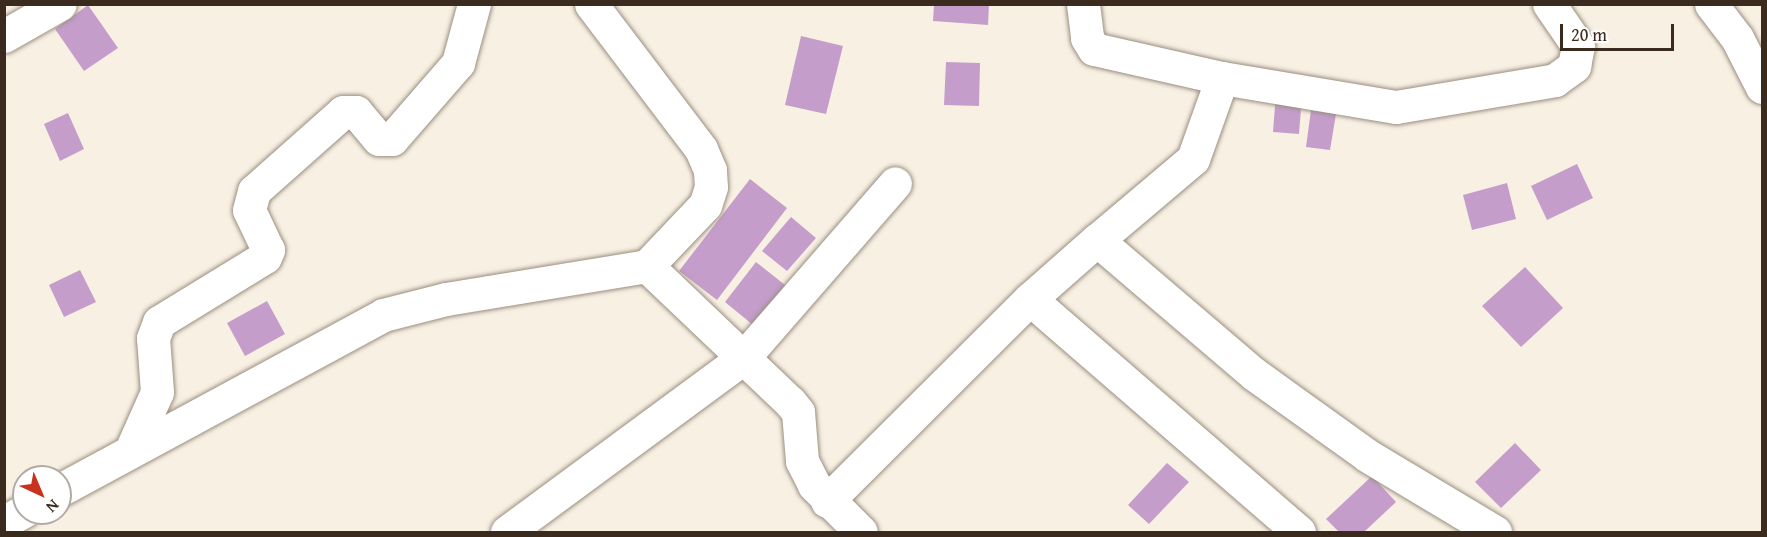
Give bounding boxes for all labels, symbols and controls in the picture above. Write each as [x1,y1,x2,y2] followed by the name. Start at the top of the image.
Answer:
[1563,12,1677,50] scale bar
[1571,21,1607,48] text: 20 m
[12,465,72,525] north arrow
[41,494,65,519] text: N

